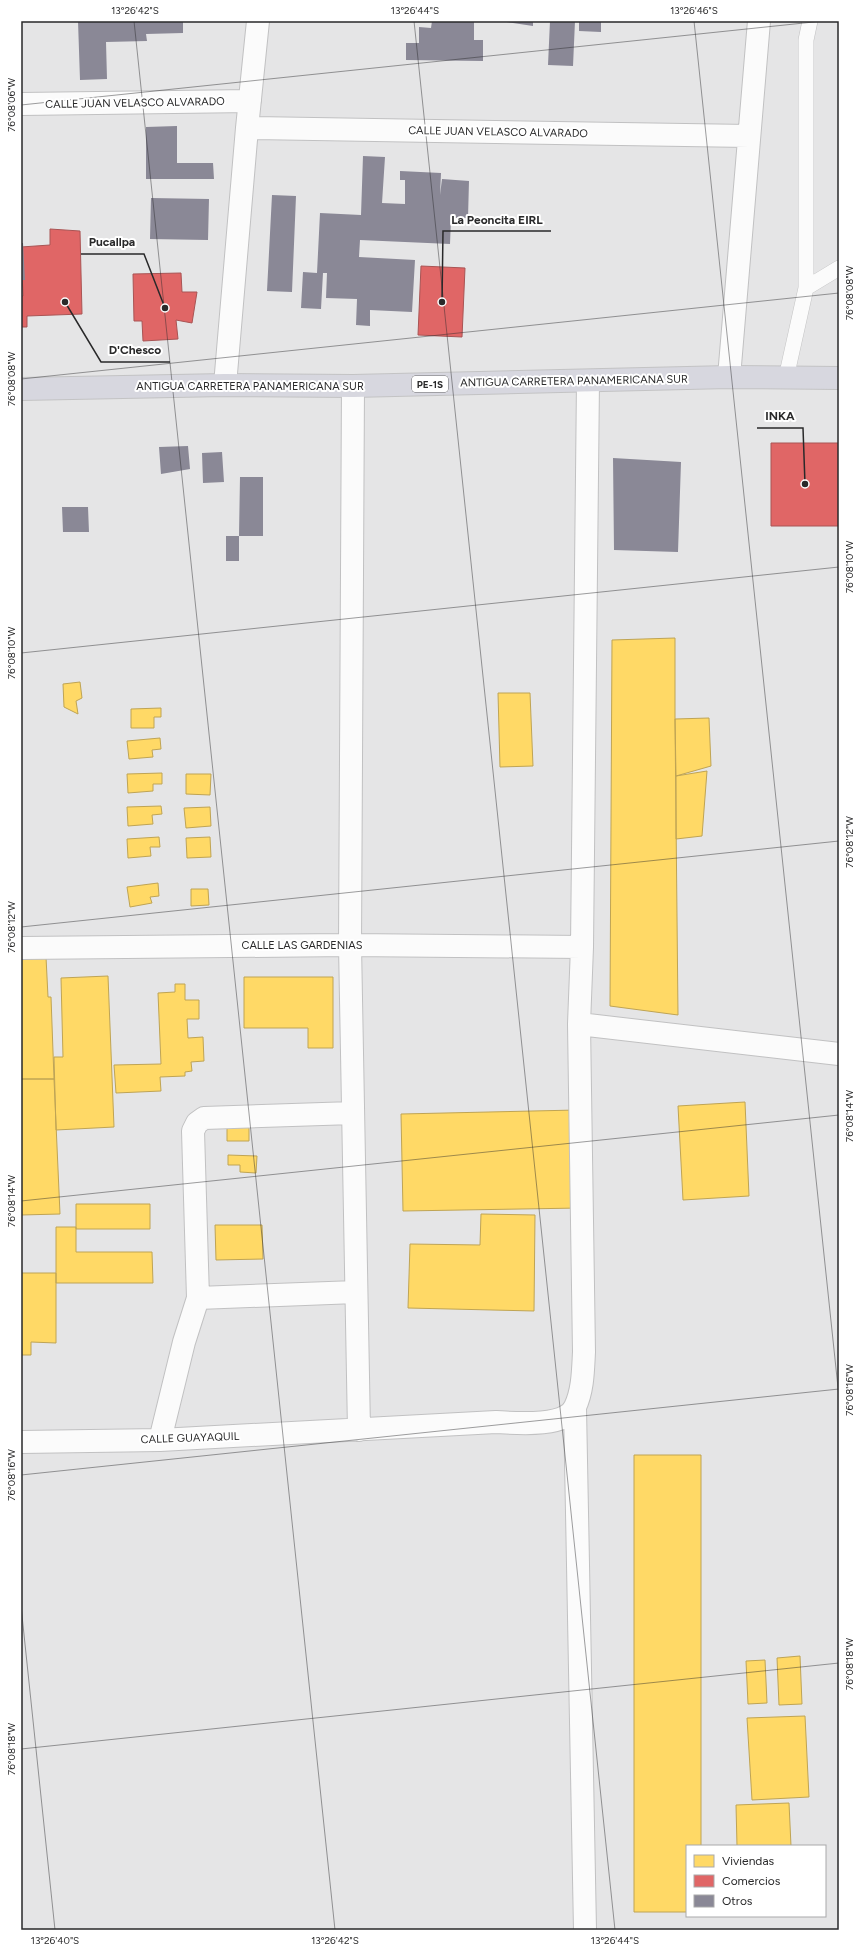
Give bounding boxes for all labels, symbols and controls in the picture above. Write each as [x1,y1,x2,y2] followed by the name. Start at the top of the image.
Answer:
[111,4,159,17] text: 13°26'42"S
[391,4,439,17] text: 13°26'44"S
[670,4,718,17] text: 13°26'46"S
[5,78,18,132] text: 76°08'06"W
[45,95,225,111] street label: CALLE JUAN VELASCO ALVARADO
[408,124,588,140] street label: CALLE JUAN VELASCO ALVARADO
[443,207,551,231] callout: La Peoncita EIRL
[451,213,543,227] text: La Peoncita EIRL
[81,230,144,254] callout: Pucallpa
[89,235,135,249] text: Pucallpa
[843,265,856,320] text: 76°08'08"W
[101,338,170,362] callout: D'Chesco
[109,343,161,357] text: D'Chesco
[5,351,18,406] text: 76°08'08"W
[460,373,688,389] street label: ANTIGUA CARRETERA PANAMERICANA SUR
[412,376,448,392] road number: PE-1S
[136,380,364,393] street label: ANTIGUA CARRETERA PANAMERICANA SUR
[757,404,803,428] callout: INKA
[765,409,795,423] text: INKA
[843,540,856,593] text: 76°08'10"W
[5,626,18,679] text: 76°08'10"W
[843,816,856,868] text: 76°08'12"W
[5,901,18,953] text: 76°08'12"W
[241,939,363,952] street label: CALLE LAS GARDENIAS
[843,1089,856,1142] text: 76°08'14"W
[5,1174,18,1227] text: 76°08'14"W
[843,1364,856,1416] text: 76°08'16"W
[140,1430,240,1446] street label: CALLE GUAYAQUIL
[5,1449,18,1501] text: 76°08'16"W
[843,1637,856,1690] text: 76°08'18"W
[5,1722,18,1775] text: 76°08'18"W
[686,1845,826,1917] legend
[722,1854,775,1868] text: Viviendas
[722,1874,781,1888] text: Comercios
[722,1894,753,1908] text: Otros
[31,1934,79,1947] text: 13°26'40"S
[311,1934,359,1947] text: 13°26'42"S
[591,1934,639,1947] text: 13°26'44"S

